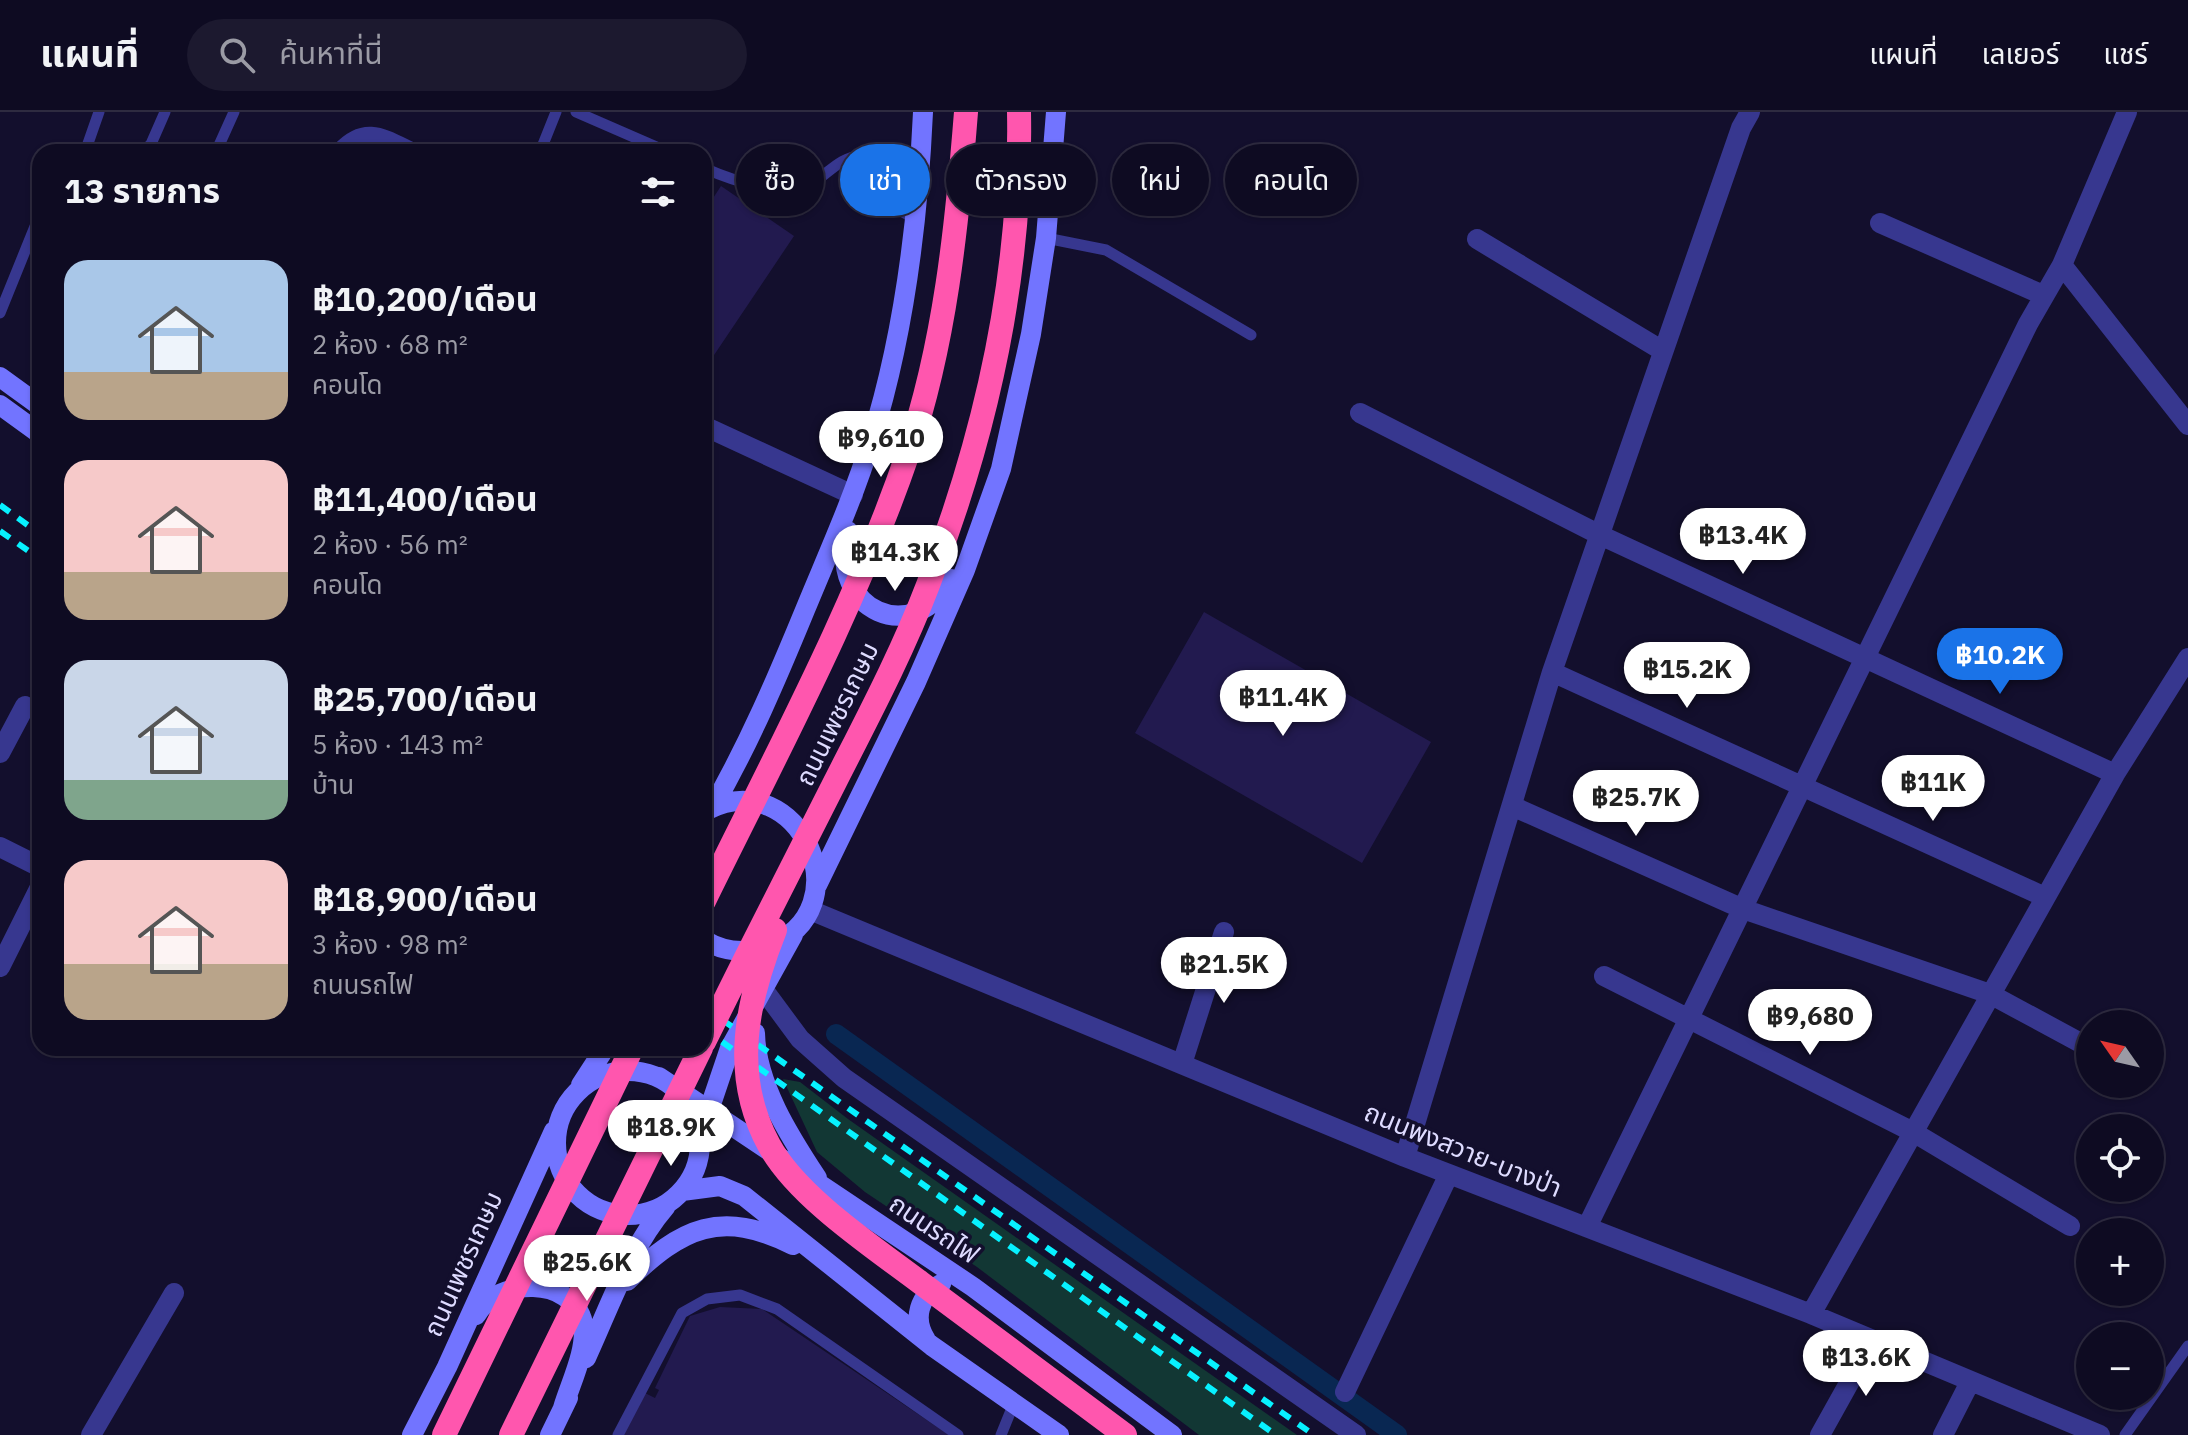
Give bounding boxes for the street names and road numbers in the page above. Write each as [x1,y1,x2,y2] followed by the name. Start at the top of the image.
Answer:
[787,636,885,791] street label: ถนนเพชรเกษม
[1360,1094,1567,1204] street label: ถนนพงสวาย-บางป่า
[415,1186,509,1342] street label: ถนนเพชรเกษม
[883,1186,986,1271] street label: ถนนรถไฟ

